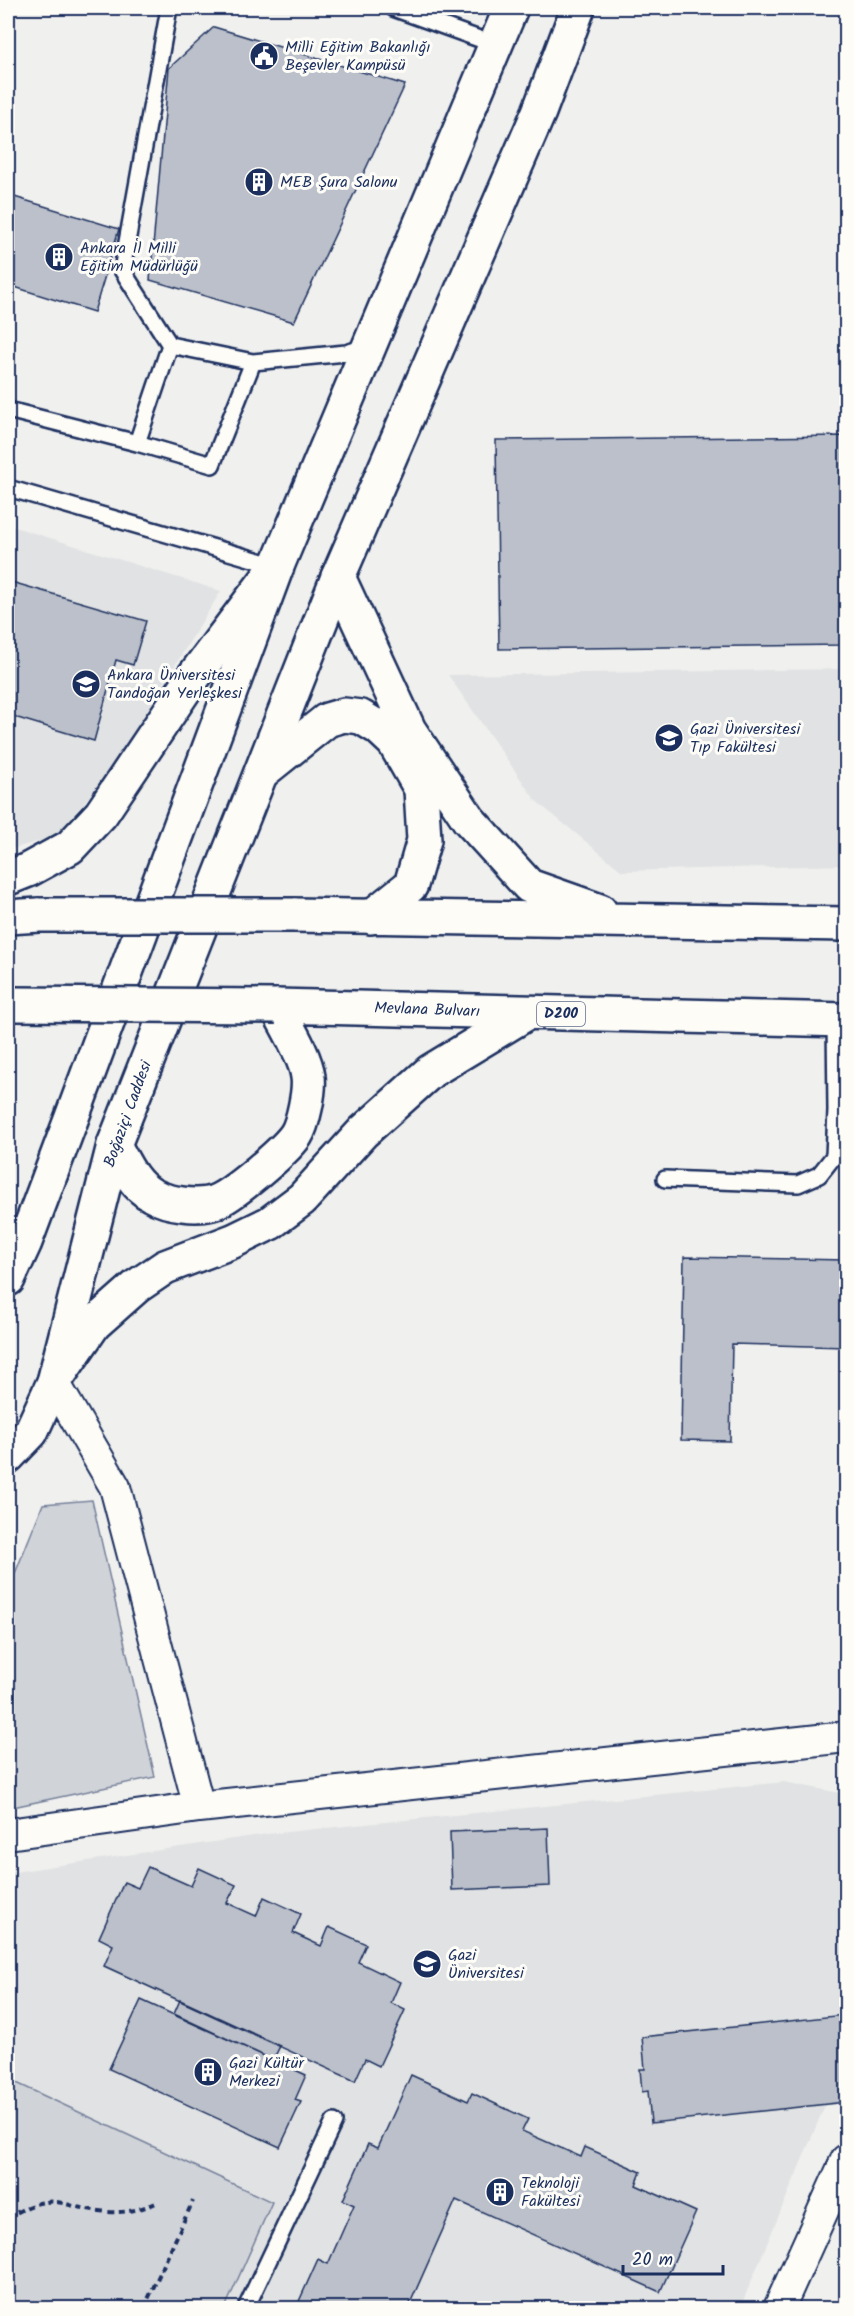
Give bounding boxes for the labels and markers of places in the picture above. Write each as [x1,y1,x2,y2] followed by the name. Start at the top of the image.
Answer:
[285,35,430,78] place label: Milli Eğitim Bakanlığı Beşevler Kampüsü
[248,40,280,72] public building icon: Milli Eğitim Bakanlığı Beşevler Kampüsü
[243,166,275,198] building icon: MEB Şura Salonu
[280,170,398,195] place label: MEB Şura Salonu
[80,236,198,279] place label: Ankara İl Milli Eğitim Müdürlüğü
[43,241,75,273] building icon: Ankara İl Milli Eğitim Müdürlüğü
[107,663,243,706] place label: Ankara Üniversitesi Tandoğan Yerleşkesi
[70,668,102,700] school or university icon: Ankara Üniversitesi Tandoğan Yerleşkesi
[690,717,801,760] place label: Gazi Üniversitesi Tıp Fakültesi
[653,722,685,754] school or university icon: Gazi Üniversitesi Tıp Fakültesi
[448,1943,525,1986] place label: Gazi Üniversitesi
[411,1948,443,1980] school or university icon: Gazi Üniversitesi
[229,2051,305,2094] place label: Gazi Kültür Merkezi
[192,2056,224,2088] building icon: Gazi Kültür Merkezi
[521,2171,581,2214] place label: Teknoloji Fakültesi
[484,2176,516,2208] building icon: Teknoloji Fakültesi

